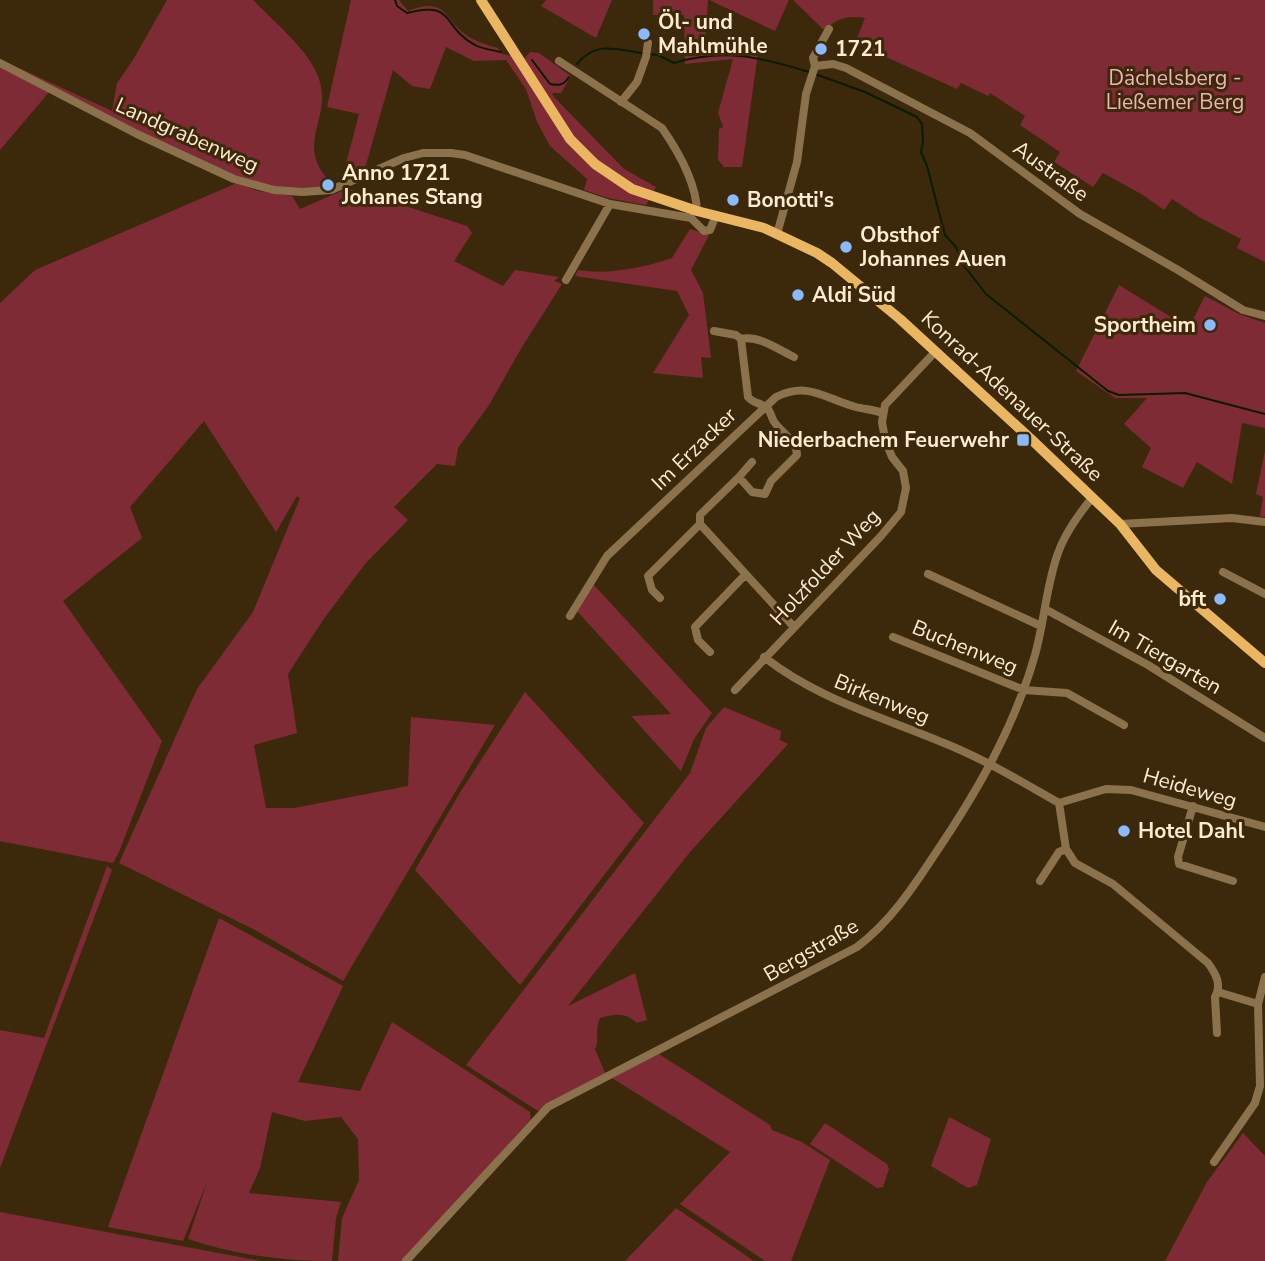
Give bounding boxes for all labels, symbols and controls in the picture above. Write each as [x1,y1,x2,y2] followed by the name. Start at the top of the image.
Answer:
[658,8,768,60] place label: Öl- und Mahlmühle
[636,26,652,42] marker: Öl- und Mahlmühle
[835,35,885,63] place label: 1721
[813,41,829,57] marker: 1721
[1106,64,1244,116] park label: Dächelsberg - Ließemer Berg
[111,91,263,179] street label: Landgrabenweg
[1008,134,1094,208] street label: Austraße
[341,159,483,211] place label: Anno 1721 Johanes Stang
[320,177,336,193] marker: Anno 1721 Johanes Stang
[747,186,834,214] place label: Bonotti's
[725,192,741,208] marker: Bonotti's
[859,221,1007,273] place label: Obsthof Johannes Auen
[838,239,854,255] marker: Obsthof Johannes Auen
[812,281,896,309] place label: Aldi Süd
[790,287,806,303] marker: Aldi Süd
[915,304,1109,488] street label: Konrad-Adenauer-Straße
[1094,311,1196,339] place label: Sportheim
[1202,317,1218,333] marker: Sportheim
[645,401,743,497] street label: Im Erzacker
[758,426,1010,454] place label: Niederbachem Feuerwehr
[1015,432,1031,448] marker: Niederbachem Feuerwehr
[764,503,886,631] street label: Holzfolder Weg
[1178,585,1207,613] place label: bft
[1212,591,1228,607] marker: bft
[908,613,1022,681] street label: Buchenweg
[1103,613,1227,701] street label: Im Tiergarten
[830,667,934,731] street label: Birkenweg
[1140,761,1240,815] street label: Heideweg
[1138,817,1245,845] place label: Hotel Dahl
[1116,823,1132,839] marker: Hotel Dahl
[759,912,863,988] street label: Bergstraße

